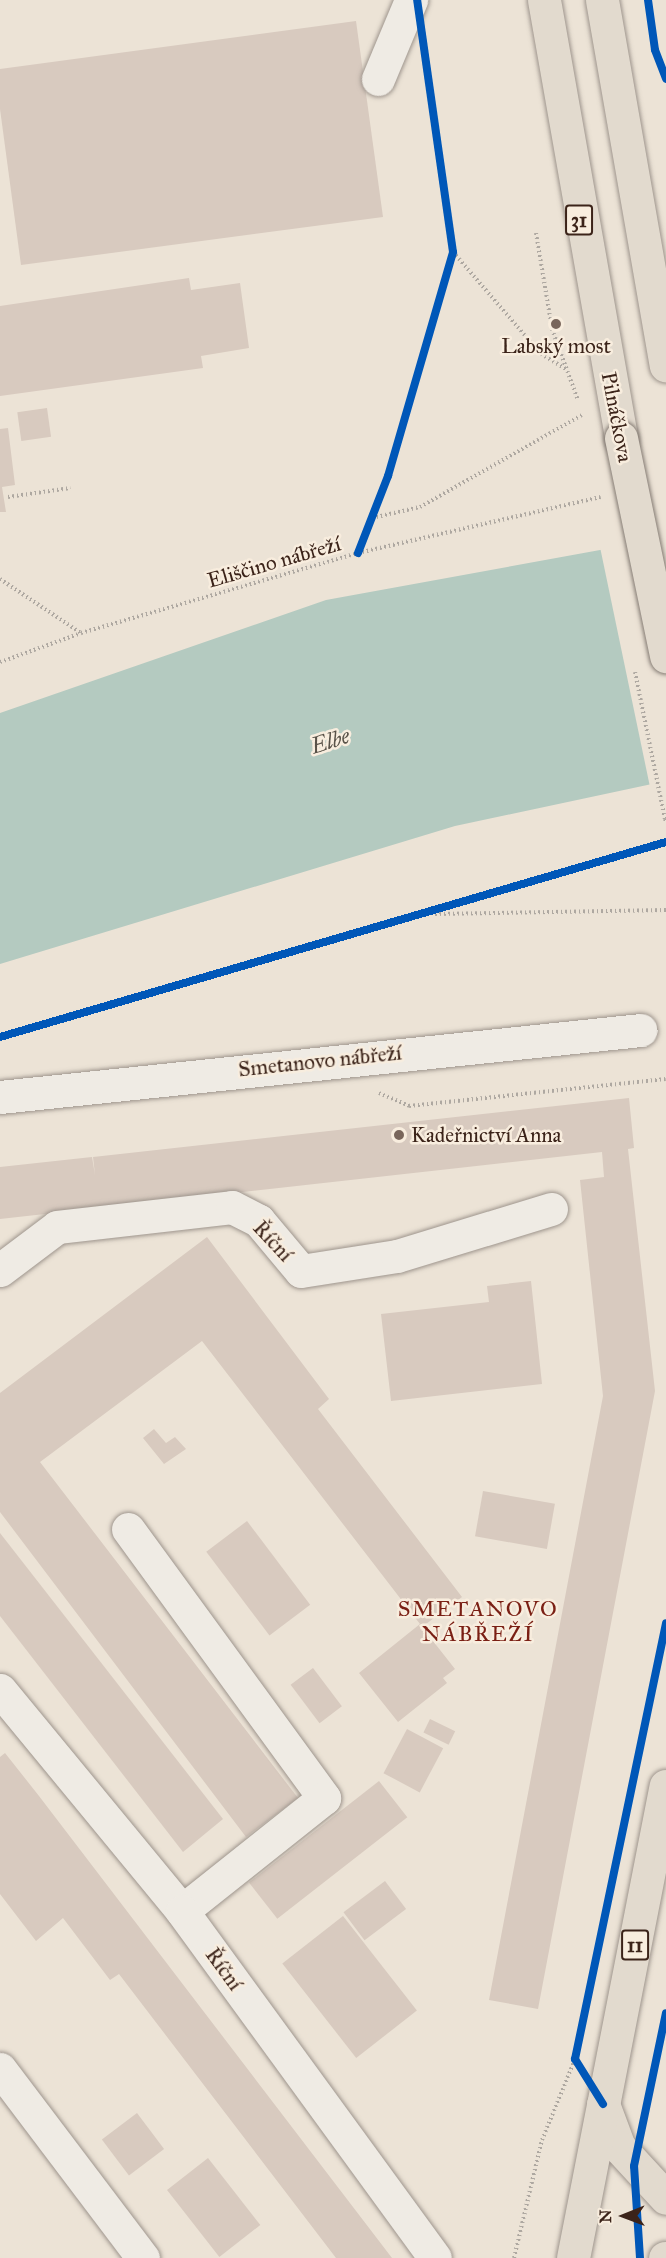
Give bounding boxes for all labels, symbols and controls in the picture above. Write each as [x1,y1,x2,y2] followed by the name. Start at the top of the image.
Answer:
[564,203,594,237] road number: 31
[549,317,563,331] marker: Labský most
[501,333,611,359] place label: Labský most
[596,370,638,464] street label: Pilnáčkova
[204,531,344,593] street label: Eliščino nábřeží
[307,722,353,760] water label: Elbe
[237,1040,403,1082] street label: Smetanovo nábřeží
[411,1122,561,1148] place label: Kadeřnictví Anna
[392,1128,406,1142] marker: Kadeřnictví Anna
[248,1215,298,1267] street label: Říční
[398,1595,558,1646] district label: SMETANOVO NÁBŘEŽÍ
[620,1928,650,1962] road number: 11
[200,1943,248,1995] street label: Říční
[594,2186,654,2246] north arrow
[596,2209,615,2223] text: N

